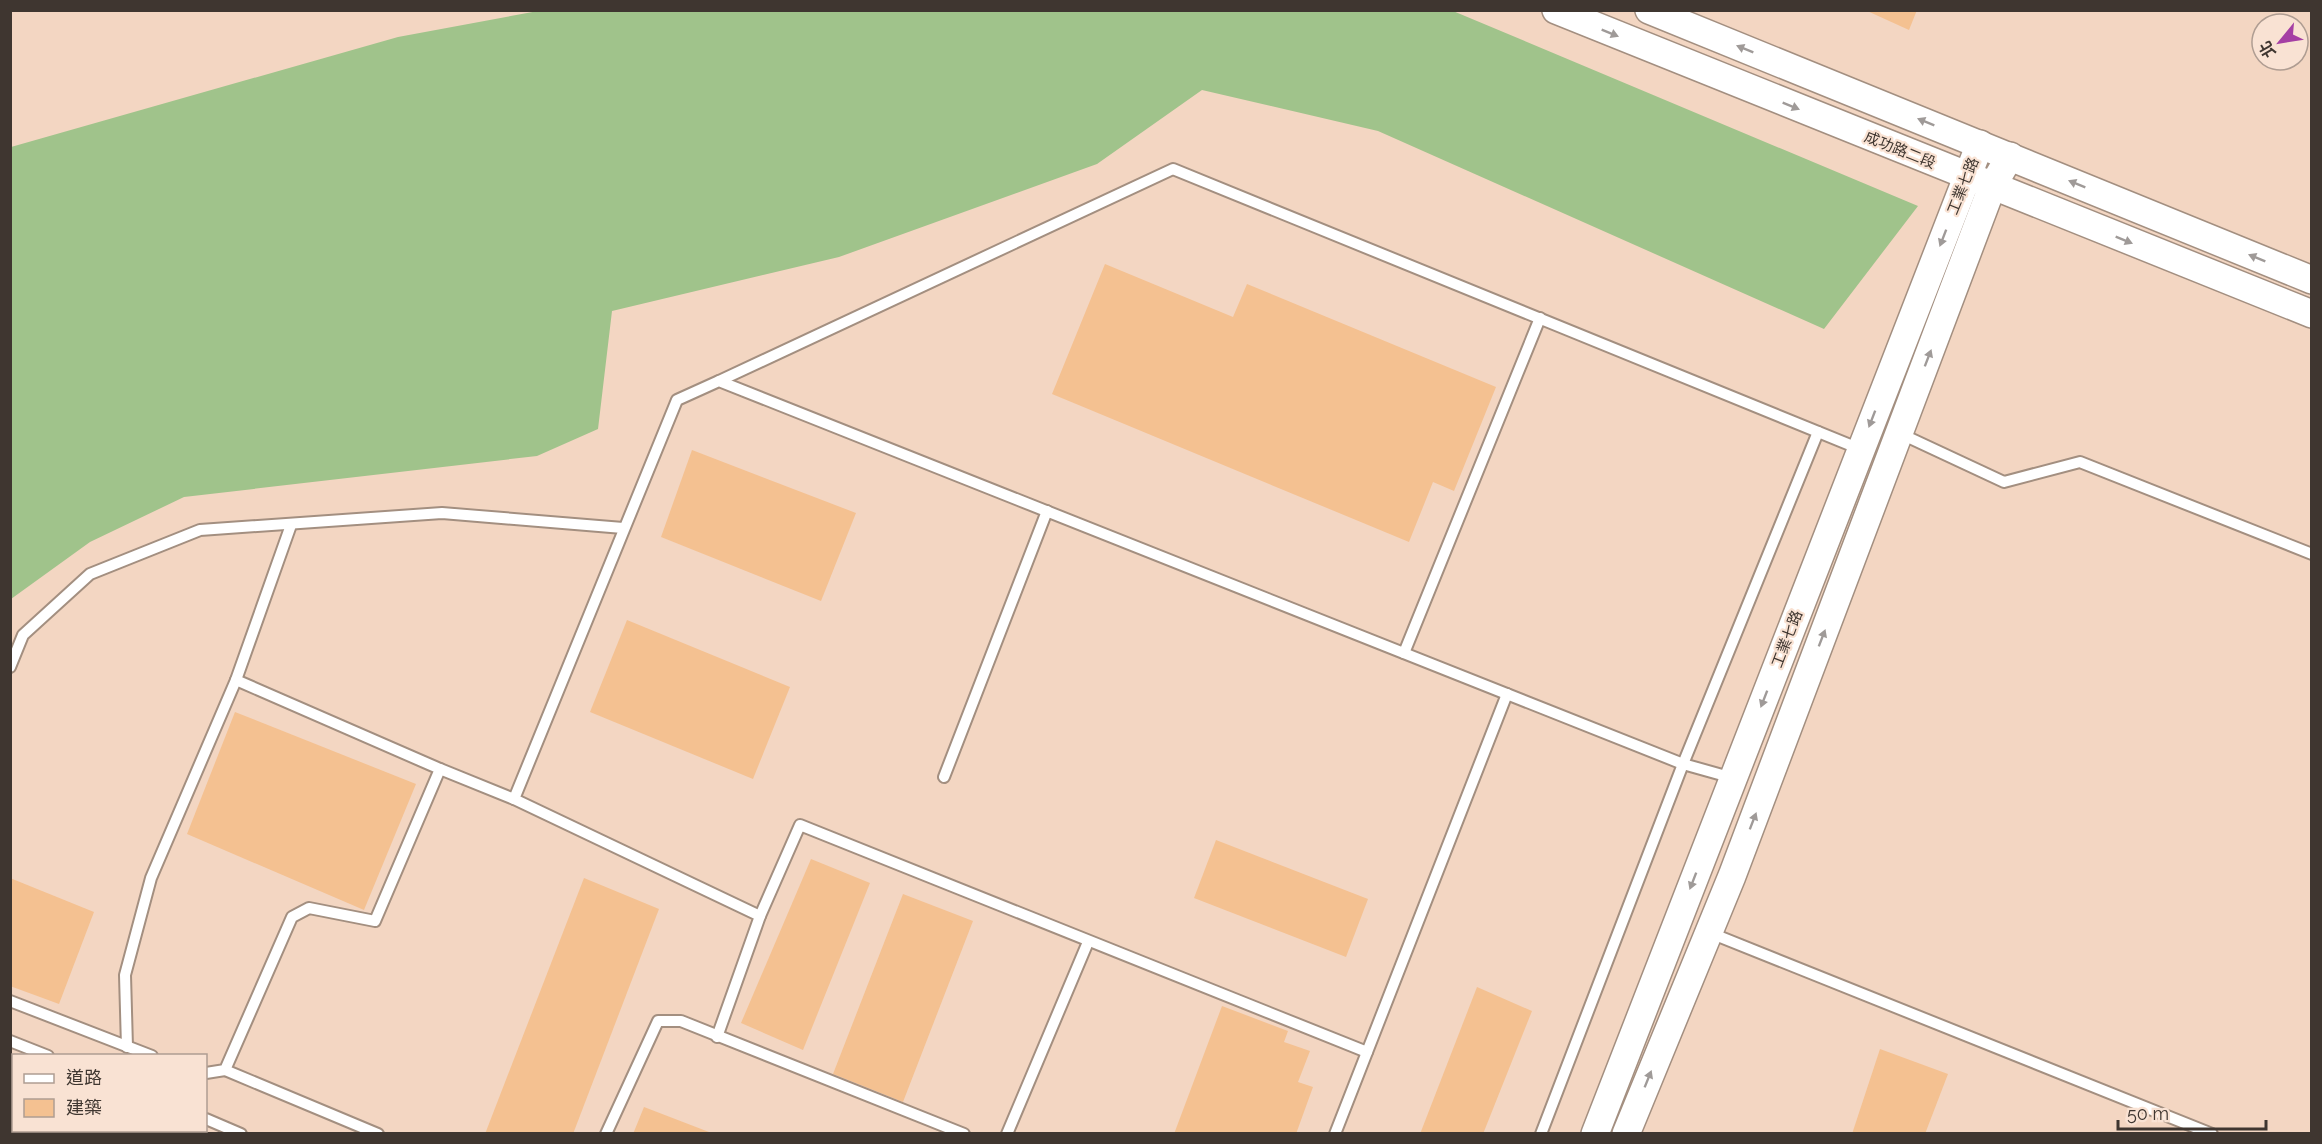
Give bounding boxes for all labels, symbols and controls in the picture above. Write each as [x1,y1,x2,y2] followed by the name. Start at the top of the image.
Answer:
[2250,12,2310,72] north arrow
[1601,28,1619,38] one-way arrow
[2255,38,2280,61] text: 北
[1736,44,1754,53] one-way arrow
[1782,102,1800,111] one-way arrow
[1917,117,1935,126] one-way arrow
[1862,128,1938,172] street label: 成功路二段
[1943,155,1983,217] street label: 工業七路
[2068,179,2086,188] one-way arrow
[1938,229,1948,247] one-way arrow
[2116,235,2134,245] one-way arrow
[2248,253,2266,263] one-way arrow
[1923,348,1933,366] one-way arrow
[1867,410,1876,428] one-way arrow
[1768,608,1806,670] street label: 工業七路
[1817,629,1827,647] one-way arrow
[1759,690,1768,708] one-way arrow
[1749,812,1758,830] one-way arrow
[1688,872,1697,890] one-way arrow
[12,1054,207,1132] legend
[66,1067,102,1088] text: 道路
[1643,1070,1653,1088] one-way arrow
[2118,1093,2266,1131] scale bar
[66,1097,102,1118] text: 建築
[2127,1103,2169,1124] text: 50 m

